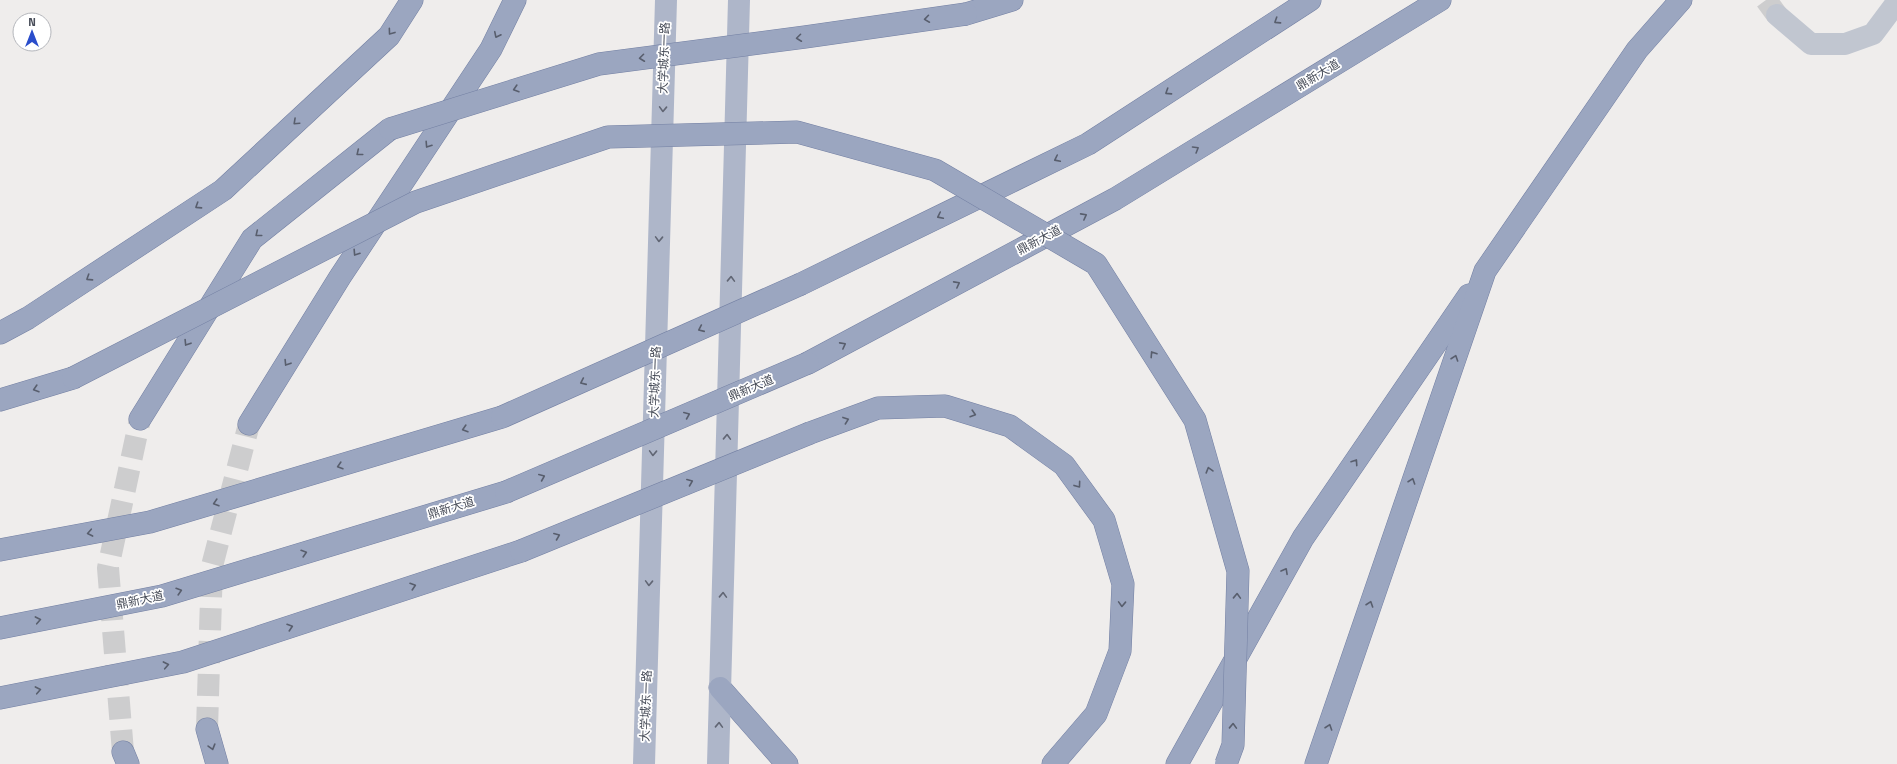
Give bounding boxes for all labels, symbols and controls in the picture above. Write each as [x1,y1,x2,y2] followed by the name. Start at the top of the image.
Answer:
[12,12,52,52] north arrow
[28,14,36,30] text: N
[924,14,930,23] one-way arrow
[1274,16,1281,24] one-way arrow
[653,22,674,94] street label: 大学城东一路
[388,28,395,35] one-way arrow
[495,31,502,38] one-way arrow
[796,33,802,42] one-way arrow
[639,53,645,62] one-way arrow
[1292,54,1343,95] street label: 鼎新大道
[513,85,520,93] one-way arrow
[1165,87,1172,94] one-way arrow
[658,106,667,112] one-way arrow
[293,117,301,124] one-way arrow
[425,141,433,148] one-way arrow
[1192,147,1199,154] one-way arrow
[357,149,364,156] one-way arrow
[1054,154,1061,162] one-way arrow
[195,201,202,209] one-way arrow
[937,211,944,219] one-way arrow
[1080,213,1087,220] one-way arrow
[1013,220,1064,259] street label: 鼎新大道
[255,230,262,237] one-way arrow
[655,236,663,242] one-way arrow
[353,249,361,256] one-way arrow
[87,273,94,280] one-way arrow
[727,276,735,282] one-way arrow
[953,281,960,288] one-way arrow
[698,324,705,332] one-way arrow
[185,339,192,346] one-way arrow
[839,342,846,350] one-way arrow
[644,346,665,418] street label: 大学城东一路
[1151,352,1158,359] one-way arrow
[1450,355,1459,362] one-way arrow
[284,359,292,366] one-way arrow
[725,369,777,406] street label: 鼎新大道
[579,377,586,385] one-way arrow
[33,384,40,393] one-way arrow
[969,409,976,418] one-way arrow
[683,412,691,420] one-way arrow
[843,416,850,424] one-way arrow
[462,424,469,433] one-way arrow
[723,434,731,440] one-way arrow
[649,450,657,456] one-way arrow
[1350,459,1358,466] one-way arrow
[337,461,344,470] one-way arrow
[1205,467,1214,474] one-way arrow
[538,473,545,481] one-way arrow
[686,478,693,486] one-way arrow
[1407,478,1416,485] one-way arrow
[1074,480,1081,487] one-way arrow
[425,491,477,524] street label: 鼎新大道
[212,498,219,507] one-way arrow
[87,529,93,537] one-way arrow
[553,533,560,541] one-way arrow
[300,549,307,558] one-way arrow
[1280,568,1287,575] one-way arrow
[645,580,654,586] one-way arrow
[410,582,417,591] one-way arrow
[114,585,165,614] street label: 鼎新大道
[175,587,182,596] one-way arrow
[718,592,727,598] one-way arrow
[1233,593,1241,599] one-way arrow
[1118,601,1127,607] one-way arrow
[1365,601,1374,608] one-way arrow
[35,617,41,625] one-way arrow
[286,623,293,632] one-way arrow
[163,662,169,670] one-way arrow
[635,670,656,742] street label: 大学城东一路
[35,687,41,695] one-way arrow
[715,722,723,728] one-way arrow
[1229,723,1238,729] one-way arrow
[1324,724,1333,731] one-way arrow
[207,743,215,750] one-way arrow

